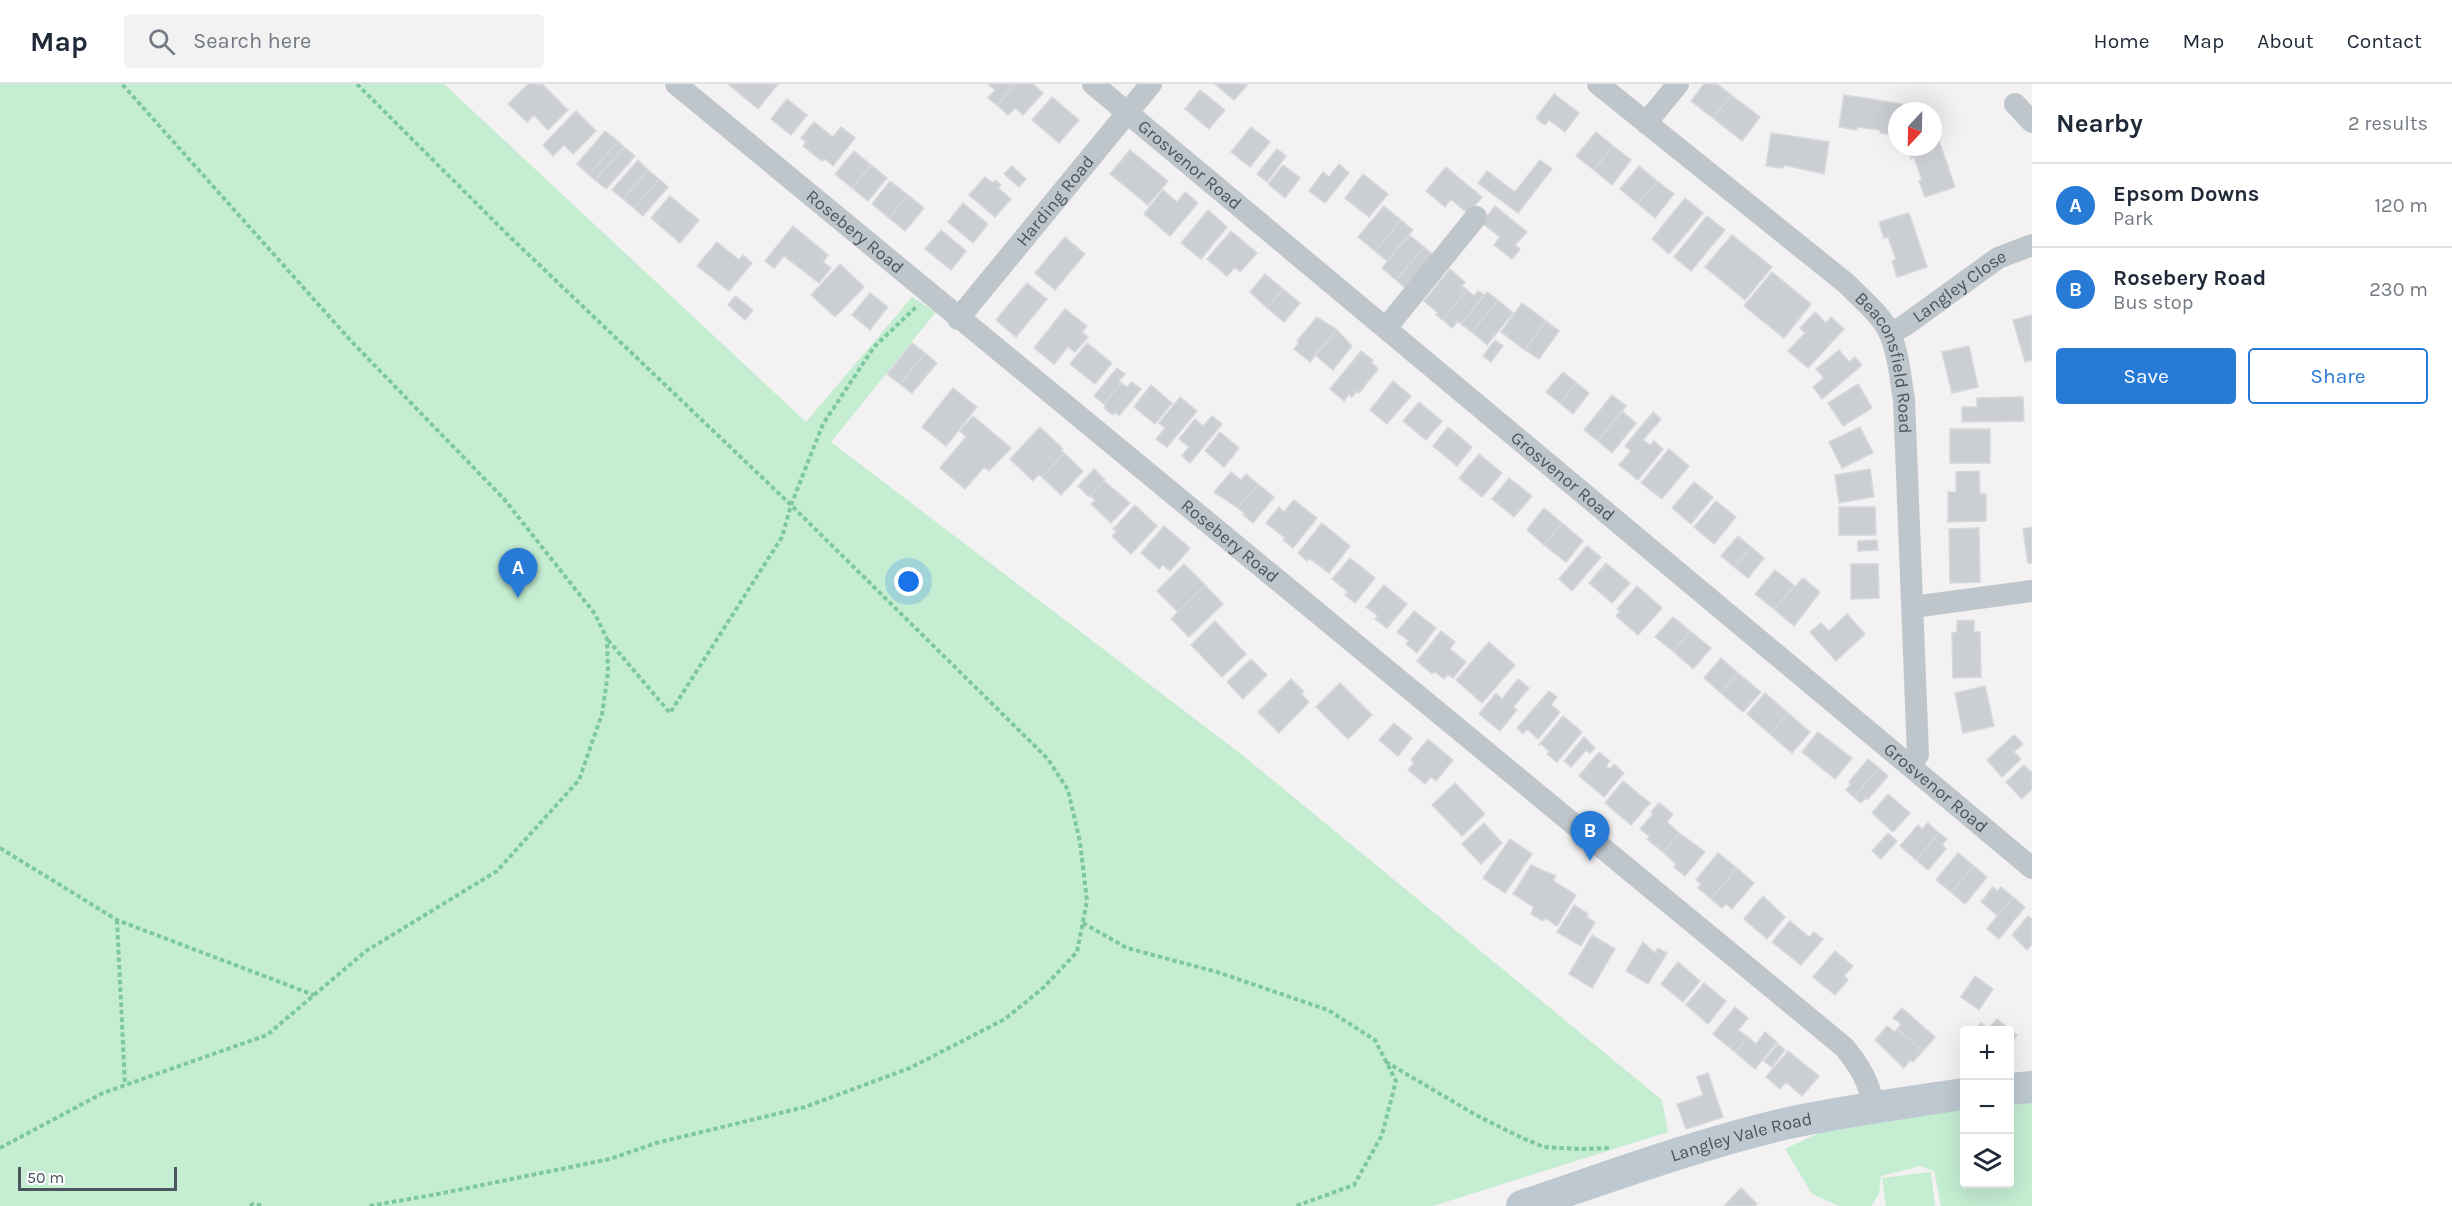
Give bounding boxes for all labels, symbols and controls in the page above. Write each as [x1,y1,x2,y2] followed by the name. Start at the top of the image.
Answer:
[124,14,544,68] search box
[30,25,88,58] text: Map
[145,25,178,58] icon: search
[193,28,311,54] text: Search here
[2094,29,2150,53] text: Home
[2183,29,2224,53] text: Map
[2257,29,2314,53] text: About
[2347,29,2422,53] text: Contact
[1888,102,1942,156] north arrow
[2056,108,2143,139] text: Nearby
[2348,112,2428,135] text: 2 results
[1133,115,1246,214] street label: Grosvenor Road
[1011,151,1099,251] street label: Harding Road
[2113,181,2259,207] text: Epsom Downs
[802,185,908,278] street label: Rosebery Road
[2069,194,2082,217] text: A
[2374,194,2428,217] text: 120 m
[2113,207,2154,230] text: Park
[1908,245,2009,327] street label: Langley Close
[2113,265,2266,291] text: Rosebery Road
[2069,278,2082,301] text: B
[2369,278,2428,301] text: 230 m
[1850,287,1916,434] street label: Beaconsfield Road
[2113,291,2193,314] text: Bus stop
[2056,348,2236,404] button: Save
[2248,348,2428,404] button: Share
[1506,427,1619,526] street label: Grosvenor Road
[1177,494,1283,587] street label: Rosebery Road
[498,548,538,598] pin: A
[894,567,923,596] your location
[1879,738,1992,837] street label: Grosvenor Road
[1570,812,1610,861] pin: B
[1960,1026,2014,1188] map controls
[1960,1026,2014,1080] button: +
[1960,1080,2014,1134] button: −
[1668,1108,1814,1166] street label: Langley Vale Road
[1960,1134,2014,1188] button: layers
[18,1164,177,1192] scale bar
[27,1168,64,1187] text: 50 m

